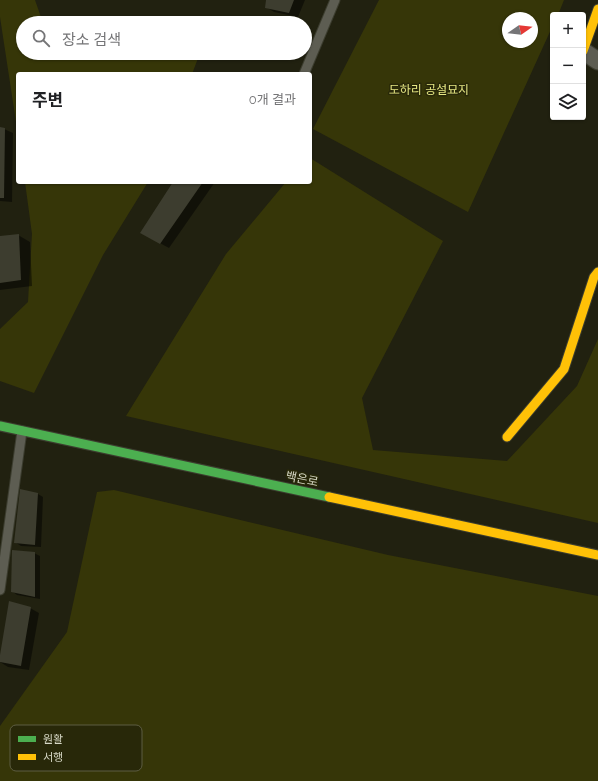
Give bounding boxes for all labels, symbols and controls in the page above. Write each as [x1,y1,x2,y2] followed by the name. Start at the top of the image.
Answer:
[502,12,538,48] north arrow
[550,12,586,120] map controls
[550,12,586,48] button: +
[16,16,312,60] search box
[30,27,52,49] icon: search
[62,31,121,49] text: 장소 검색
[550,48,586,84] button: −
[389,83,469,97] park label: 도하리 공설묘지
[550,84,586,120] button: layers
[32,90,63,110] text: 주변
[249,92,296,107] text: 0개 결과
[284,469,320,489] street label: 백은로
[10,725,142,771] legend
[43,733,63,746] text: 원활
[43,751,63,764] text: 서행

